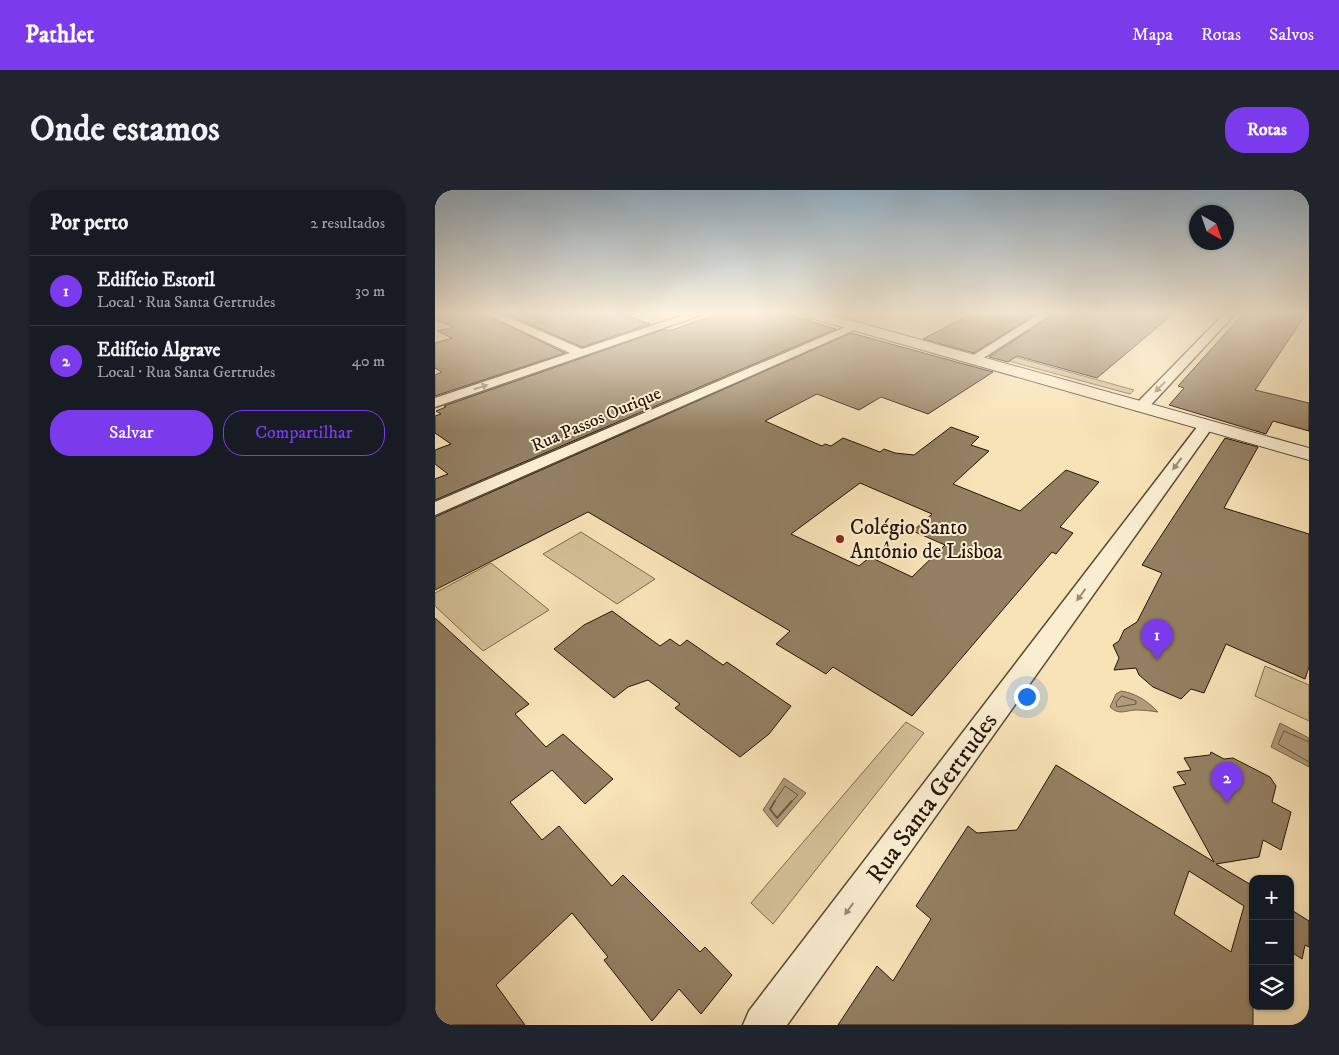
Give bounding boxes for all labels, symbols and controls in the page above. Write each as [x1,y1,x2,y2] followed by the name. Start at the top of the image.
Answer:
[25,20,94,50] text: Pathlet
[1132,24,1173,46] text: Mapa
[1201,24,1241,46] text: Rotas
[1269,24,1314,46] text: Salvos
[1225,107,1309,153] button: Rotas
[30,108,220,152] text: Onde estamos
[1189,205,1234,250] north arrow
[50,210,128,236] text: Por perto
[310,213,385,233] text: 2 resultados
[97,269,215,292] text: Edifício Estoril
[63,281,69,301] text: 1
[355,281,385,301] text: 30 m
[97,292,275,312] text: Local · Rua Santa Gertrudes
[97,339,220,362] text: Edifício Algrave
[62,351,70,371] text: 2
[352,351,385,371] text: 40 m
[97,362,275,382] text: Local · Rua Santa Gertrudes
[1154,381,1166,393] one-way arrow
[474,383,489,391] one-way arrow
[528,383,665,457] street label: Rua Passos Ourique
[50,410,213,456] button: Salvar
[223,410,385,456] button: Compartilhar
[1172,457,1182,471] one-way arrow
[850,515,1003,565] place label: Colégio Santo Antônio de Lisboa
[834,533,846,545] marker: Colégio Santo Antônio de Lisboa
[1075,588,1086,601] one-way arrow
[1141,619,1173,660] pin: 1
[1014,684,1040,710] your location
[860,707,1004,889] street label: Rua Santa Gertrudes
[1211,762,1243,803] pin: 2
[1249,875,1294,1010] map controls
[1249,875,1294,920] button: +
[844,902,854,916] one-way arrow
[1249,920,1294,965] button: −
[1249,965,1294,1010] button: layers

